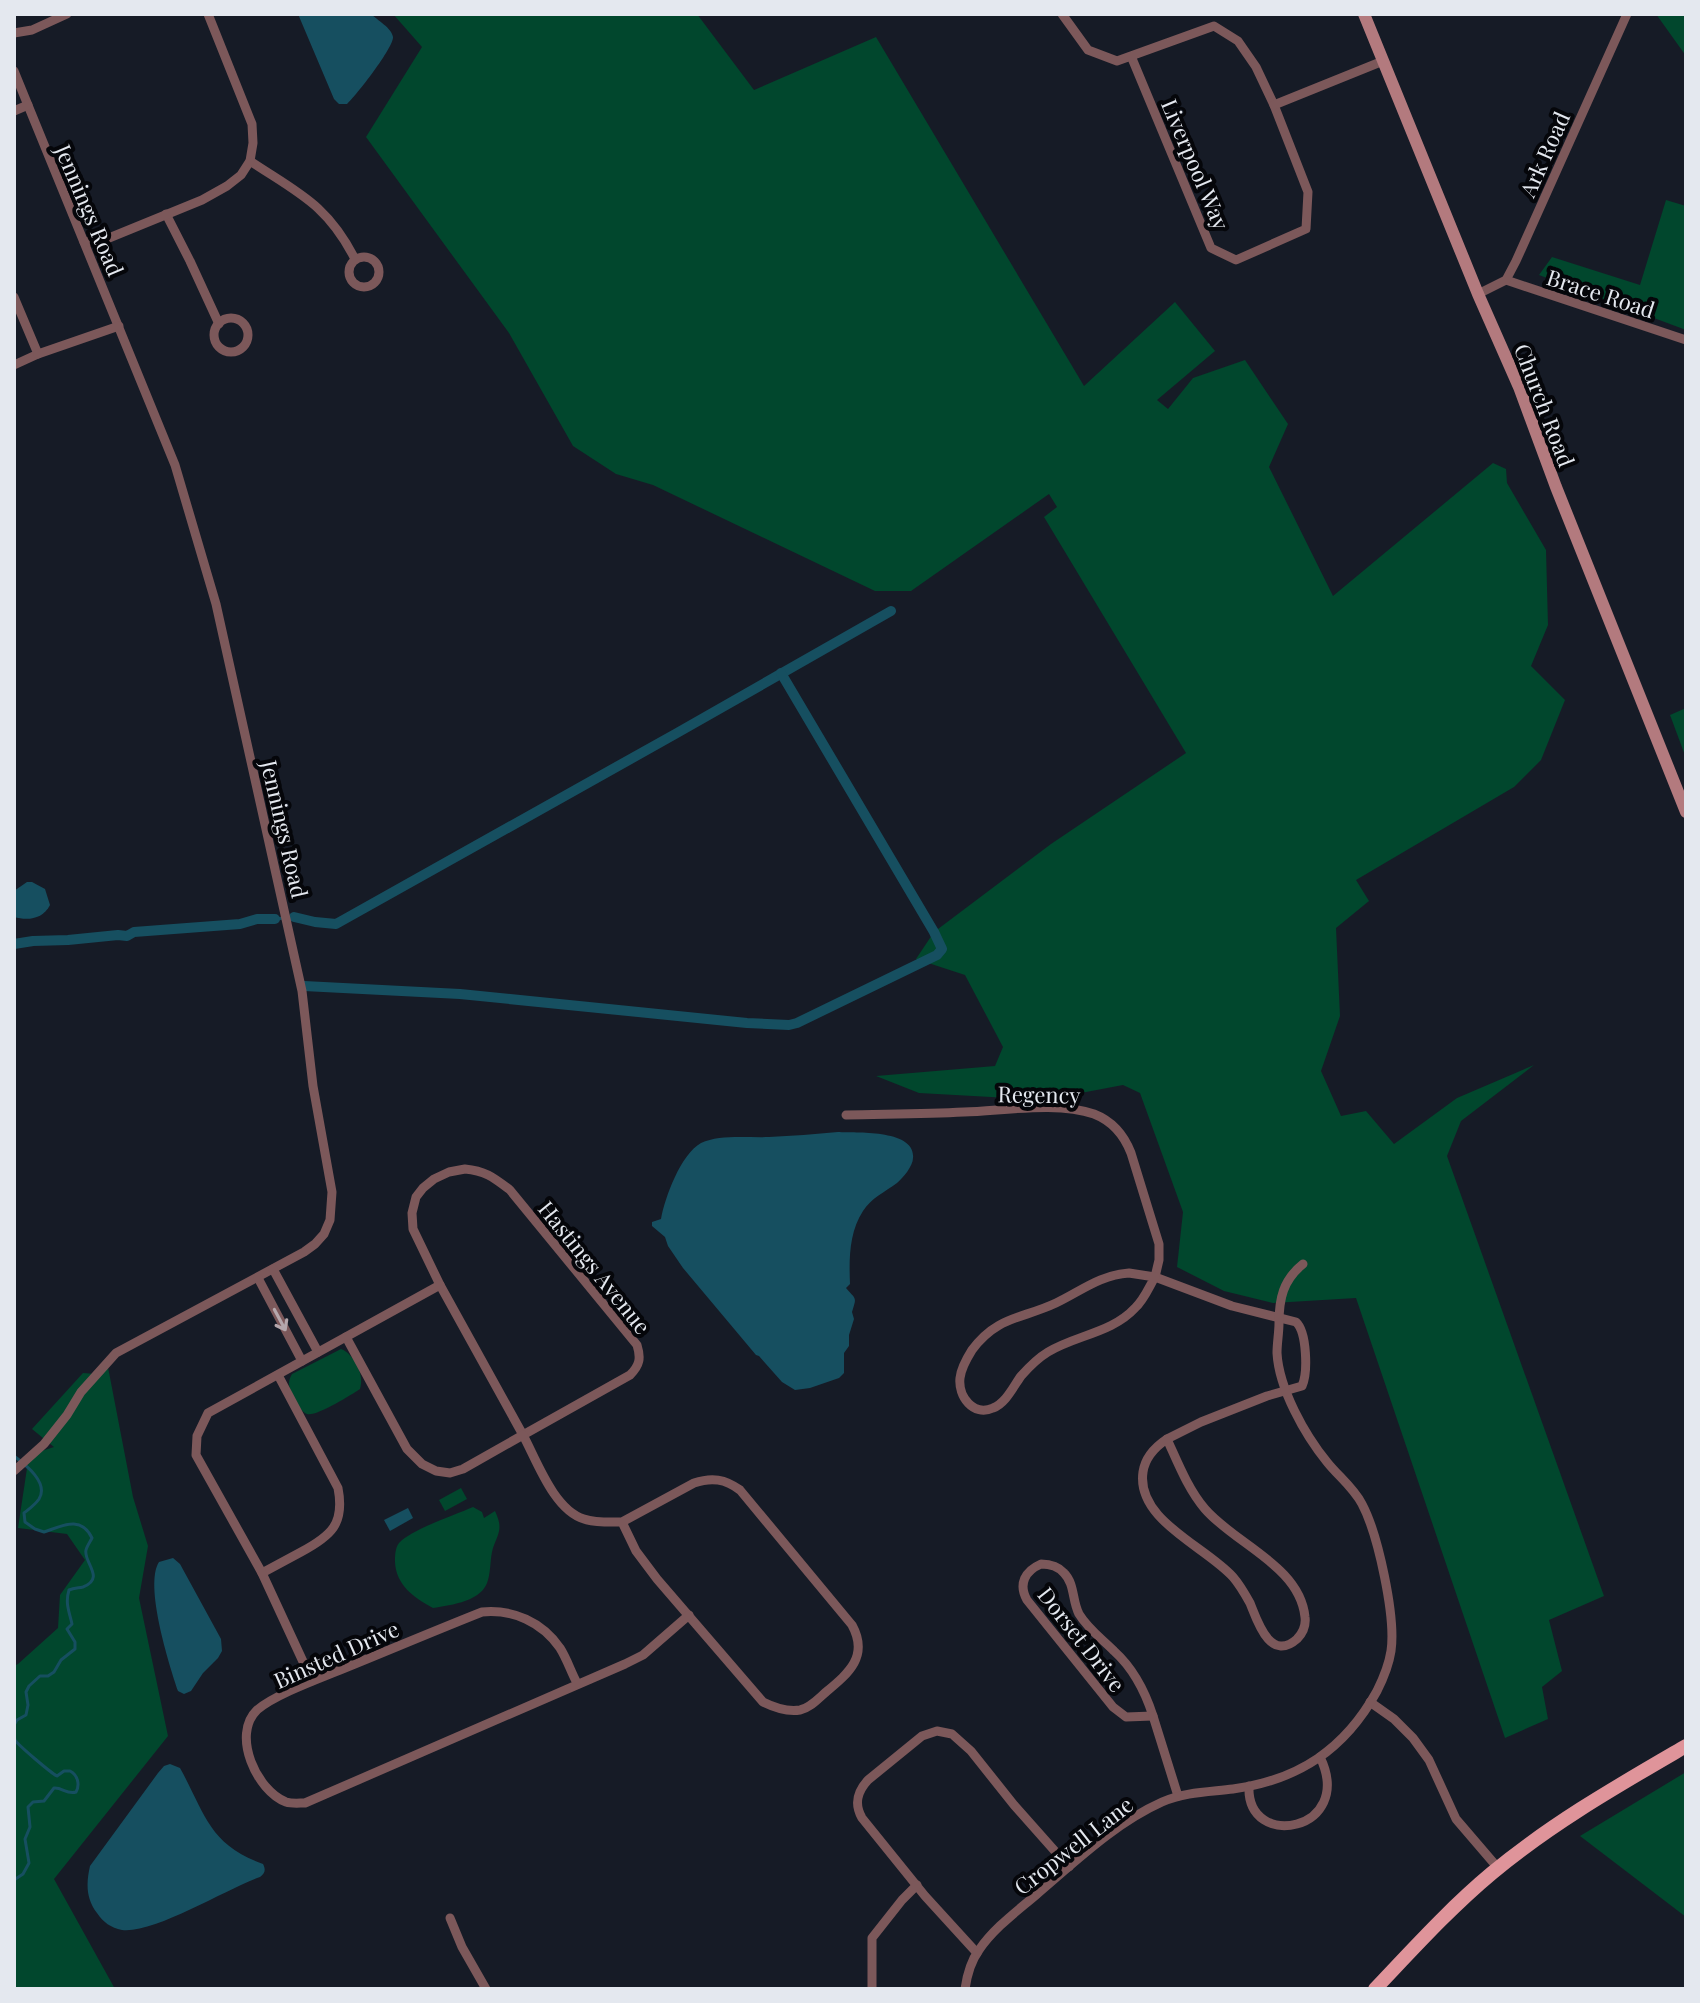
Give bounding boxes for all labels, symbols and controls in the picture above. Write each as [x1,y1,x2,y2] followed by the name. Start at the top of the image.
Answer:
[1155,94,1237,234] street label: Liverpool Way
[1511,106,1576,202] street label: Ark Road
[48,139,131,281] street label: Jennings Road
[1543,261,1659,325] street label: Brace Road
[1508,339,1582,471] street label: Church Road
[254,756,315,901] street label: Jennings Road
[997,1078,1081,1110] street label: Regency
[532,1194,658,1340] street label: Hastings Avenue
[272,1307,288,1331] one-way arrow
[1032,1580,1132,1698] street label: Dorset Drive
[269,1613,403,1695] street label: Binsted Drive
[1007,1789,1139,1901] street label: Cropwell Lane

